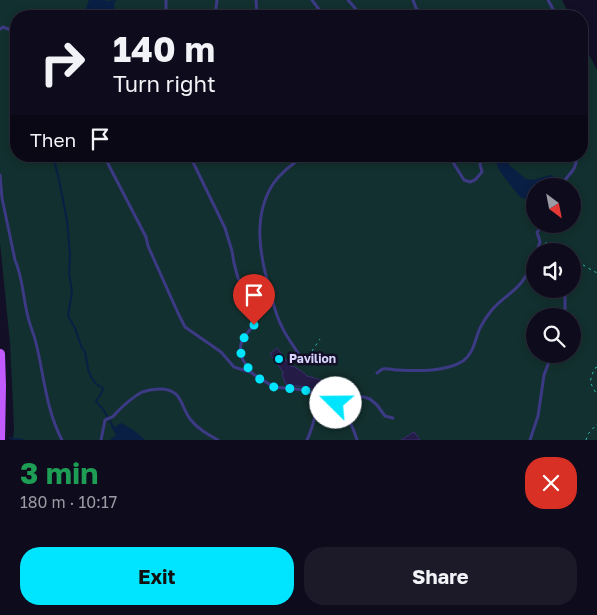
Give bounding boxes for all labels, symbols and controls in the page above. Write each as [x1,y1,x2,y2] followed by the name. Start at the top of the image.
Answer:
[113,28,215,70] text: 140 m
[30,30,95,95] icon: right
[113,70,216,97] text: Turn right
[86,125,114,153] icon: arrive
[30,128,76,151] text: Then
[526,178,581,232] north arrow
[526,178,581,363] map controls
[526,243,581,298] button: sound
[233,274,275,325] pin
[240,281,268,309] icon: arrive
[526,308,581,363] button: search
[289,351,336,366] place label: Pavilion
[273,353,285,365] marker: Pavilion
[309,376,361,428] position arrow
[20,455,98,491] text: 3 min
[525,457,577,509] button: close
[20,492,117,512] text: 180 m · 10:17
[20,547,294,605] button: Exit
[304,547,577,605] button: Share

